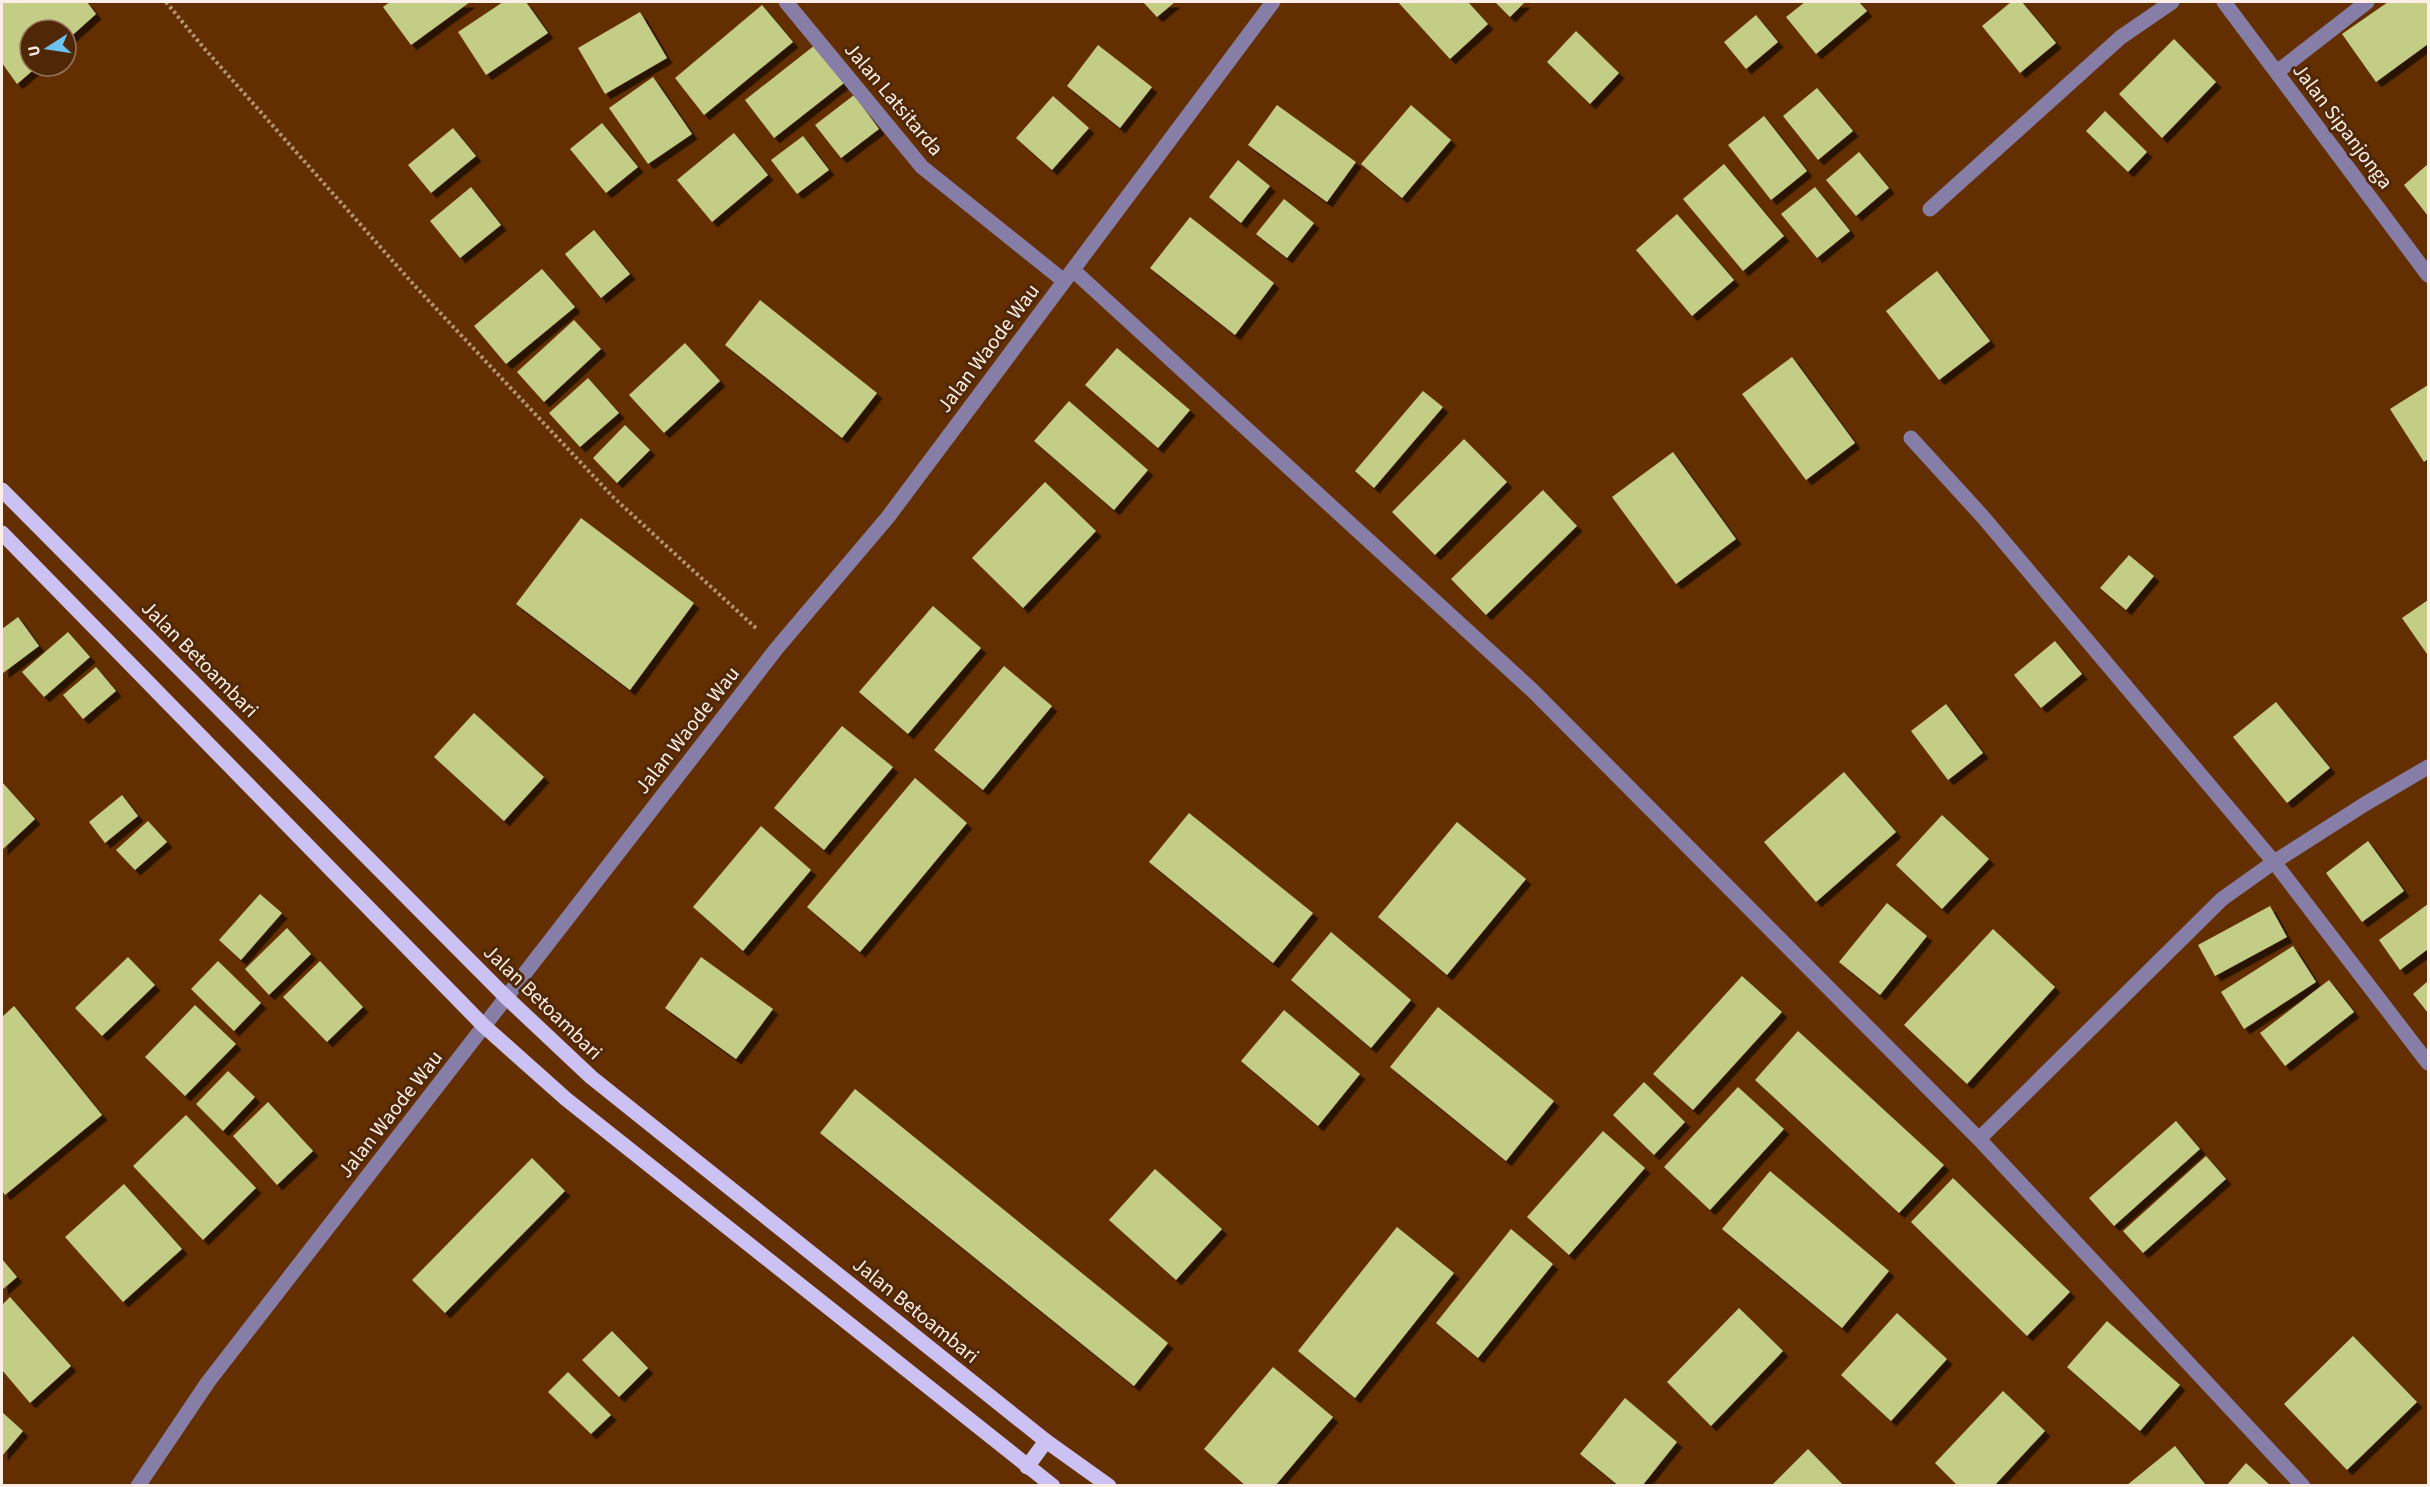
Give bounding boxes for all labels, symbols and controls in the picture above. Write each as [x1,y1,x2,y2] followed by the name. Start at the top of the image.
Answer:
[18,18,78,78] north arrow
[837,36,951,162] street label: Jalan Latsitarda
[22,43,46,58] text: U
[2286,57,2400,195] street label: Jalan Sipanjonga
[929,277,1047,419] street label: Jalan Waode Wau
[135,594,265,724] street label: Jalan Betoambari
[628,660,746,800] street label: Jalan Waode Wau
[477,937,609,1067] street label: Jalan Betoambari
[331,1044,449,1184] street label: Jalan Waode Wau
[846,1250,986,1370] street label: Jalan Betoambari

